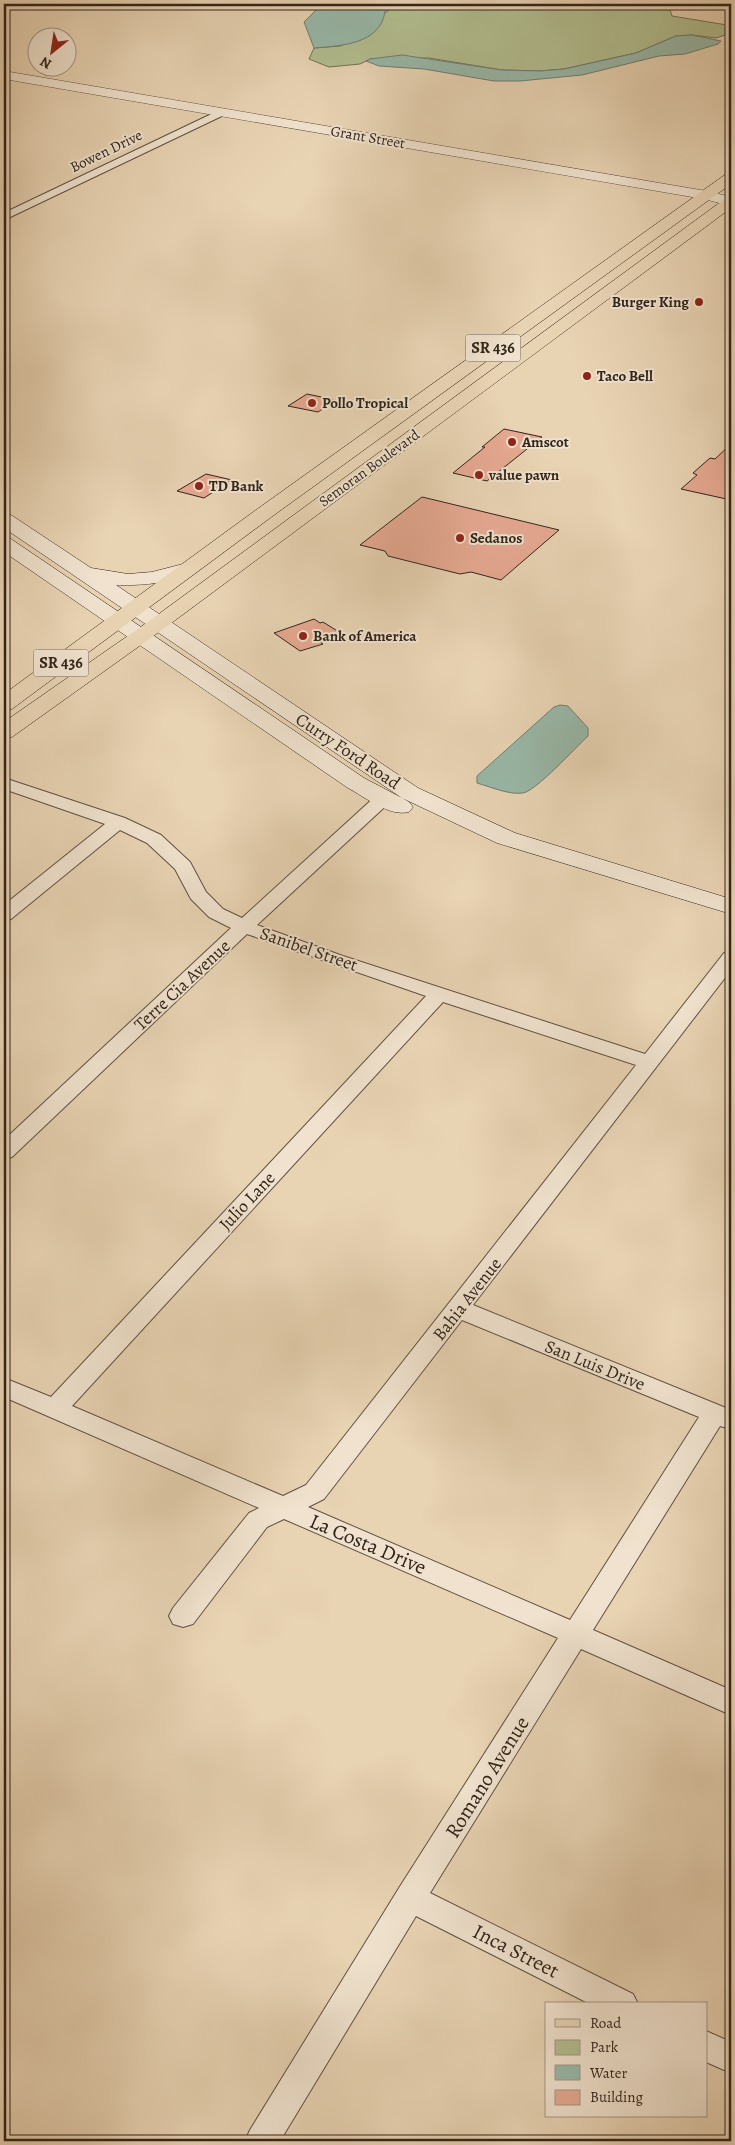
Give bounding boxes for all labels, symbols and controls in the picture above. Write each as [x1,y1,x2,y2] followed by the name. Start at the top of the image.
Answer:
[28,28,78,78] north arrow
[37,52,55,74] text: N
[329,121,407,153] street label: Grant Street
[67,125,146,177] street label: Bowen Drive
[612,292,689,312] place label: Burger King
[693,296,705,308] marker: Burger King
[466,334,520,362] road number: SR 436
[597,366,653,386] place label: Taco Bell
[581,370,593,382] marker: Taco Bell
[322,393,408,413] place label: Pollo Tropical
[306,397,318,409] marker: Pollo Tropical
[315,424,424,511] street label: Semoran Boulevard
[521,432,569,452] place label: Amscot
[506,436,518,448] marker: Amscot
[488,465,560,485] place label: value pawn
[473,469,485,481] marker: value pawn
[209,476,264,496] place label: TD Bank
[193,480,205,492] marker: TD Bank
[470,528,522,548] place label: Sedanos
[454,532,466,544] marker: Sedanos
[313,626,417,646] place label: Bank of America
[297,630,309,642] marker: Bank of America
[34,650,88,676] road number: SR 436
[291,707,405,795] street label: Curry Ford Road
[257,921,361,977] street label: Sanibel Street
[129,934,235,1036] street label: Terre Cia Avenue
[213,1166,281,1236] street label: Julio Lane
[427,1252,507,1346] street label: Bahia Avenue
[541,1334,649,1396] street label: San Luis Drive
[305,1507,431,1581] street label: La Costa Drive
[438,1711,536,1843] street label: Romano Avenue
[468,1917,564,1985] street label: Inca Street
[545,2002,708,2118] legend
[590,2013,622,2033] text: Road
[590,2037,619,2057] text: Park
[589,2063,627,2083] text: Water
[590,2087,643,2107] text: Building

